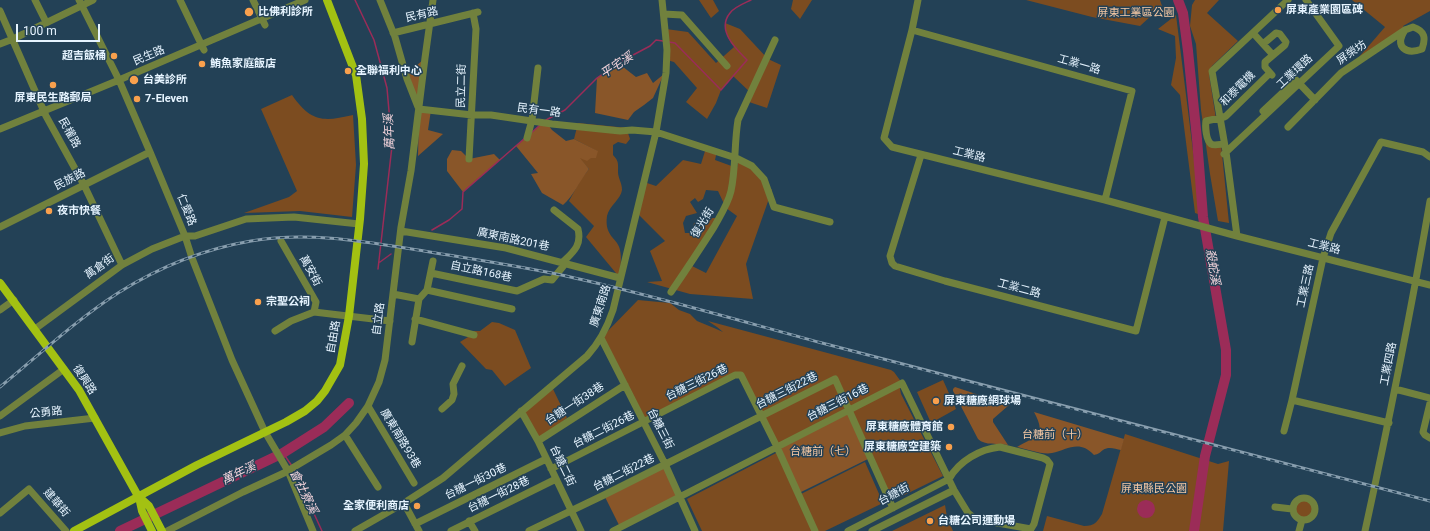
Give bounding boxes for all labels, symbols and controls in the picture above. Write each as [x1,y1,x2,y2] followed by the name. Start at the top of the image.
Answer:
[1286,3,1363,17] place label: 屏東產業園區碑
[258,5,313,19] place label: 比佛利診所
[404,5,440,25] street label: 民有路
[1273,5,1283,15] marker: 屏東產業園區碑
[243,6,255,18] marker: 比佛利診所
[1098,6,1174,20] park label: 屏東工業區公園
[18,16,102,42] scale bar
[23,24,57,38] text: 100 m
[1335,38,1369,68] street label: 屏榮坊
[131,43,167,69] street label: 民生路
[62,49,106,63] place label: 超吉飯桶
[598,50,636,82] water label: 平宅溪
[109,51,119,61] marker: 超吉飯桶
[1274,52,1316,92] street label: 工業環路
[1056,53,1102,77] street label: 工業一路
[210,57,276,71] place label: 鮪魚家庭飯店
[197,59,207,69] marker: 鮪魚家庭飯店
[356,64,422,78] place label: 全聯福利中心
[455,64,469,108] street label: 民立二街
[343,66,353,76] marker: 全聯福利中心
[1218,69,1258,109] street label: 和泰電機
[143,73,187,87] place label: 台美診所
[128,74,140,86] marker: 台美診所
[48,80,58,90] marker: 屏東民生路郵局
[15,91,91,105] place label: 屏東民生路郵局
[145,92,188,106] place label: 7-Eleven
[132,94,142,104] marker: 7-Eleven
[516,102,562,120] street label: 民有一路
[382,114,398,150] water label: 萬年溪
[55,115,83,151] street label: 民權路
[951,145,987,165] street label: 工業路
[52,167,88,193] street label: 民族路
[174,192,198,228] street label: 仁愛路
[57,204,101,218] place label: 夜市快餐
[689,205,717,241] street label: 復光街
[44,206,54,216] marker: 夜市快餐
[476,226,550,254] street label: 廣東南路201巷
[1306,237,1342,257] street label: 工業路
[1202,248,1222,286] water label: 殺蛇溪
[83,252,117,282] street label: 萬倉街
[296,253,324,289] street label: 萬安街
[449,259,513,285] street label: 自立路168巷
[1295,263,1317,309] street label: 工業三路
[996,277,1042,301] street label: 工業二路
[588,283,614,329] street label: 廣東南路
[266,295,310,309] place label: 宗聖公祠
[253,297,263,307] marker: 宗聖公祠
[370,302,388,336] street label: 自立路
[325,320,343,354] street label: 自由路
[1378,341,1400,387] street label: 工業四路
[664,362,730,404] street label: 台糖三街26巷
[69,363,99,397] street label: 復興路
[754,370,820,412] street label: 台糖三街22巷
[543,380,607,428] street label: 台糖一街38巷
[805,382,871,424] street label: 台糖三街16巷
[944,394,1021,408] place label: 屏東糖廠網球場
[931,396,941,406] marker: 屏東糖廠網球場
[29,405,63,421] street label: 公勇路
[644,406,676,452] street label: 台糖三街
[377,407,423,471] street label: 廣東南路93巷
[571,409,637,451] street label: 台糖二街26巷
[866,420,943,434] place label: 屏東糖廠體育館
[946,422,956,432] marker: 屏東糖廠體育館
[1022,428,1088,442] park label: 台糖前（十）
[864,440,941,454] place label: 屏東糖廠空建築
[944,442,954,452] marker: 屏東糖廠空建築
[546,443,578,489] street label: 台糖二街
[790,445,856,459] park label: 台糖前（七）
[591,452,657,494] street label: 台糖二街22巷
[220,460,258,488] water label: 萬年溪
[443,461,509,503] street label: 台糖一街30巷
[286,467,320,517] water label: 會社寮溪
[466,474,532,516] street label: 台糖一街28巷
[876,481,912,509] street label: 台糖街
[1121,482,1187,496] park label: 屏東縣民公園
[40,486,72,520] street label: 建華街
[343,499,409,513] place label: 全家便利商店
[412,501,422,511] marker: 全家便利商店
[938,514,1015,528] place label: 台糖公司運動場
[925,516,935,526] marker: 台糖公司運動場

